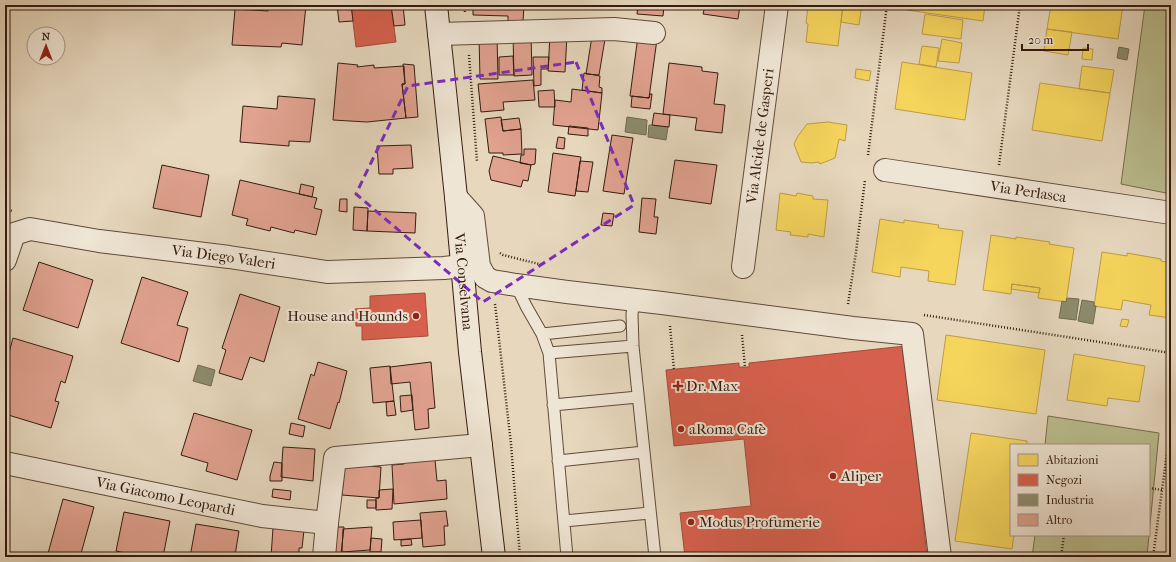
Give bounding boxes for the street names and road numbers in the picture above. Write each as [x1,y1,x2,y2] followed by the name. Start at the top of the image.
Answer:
[742,67,778,206] street label: Via Alcide de Gasperi
[988,177,1069,206] street label: Via Perlasca
[450,231,477,332] street label: Via Conselvana
[170,241,277,273] street label: Via Diego Valeri
[93,473,237,519] street label: Via Giacomo Leopardi

